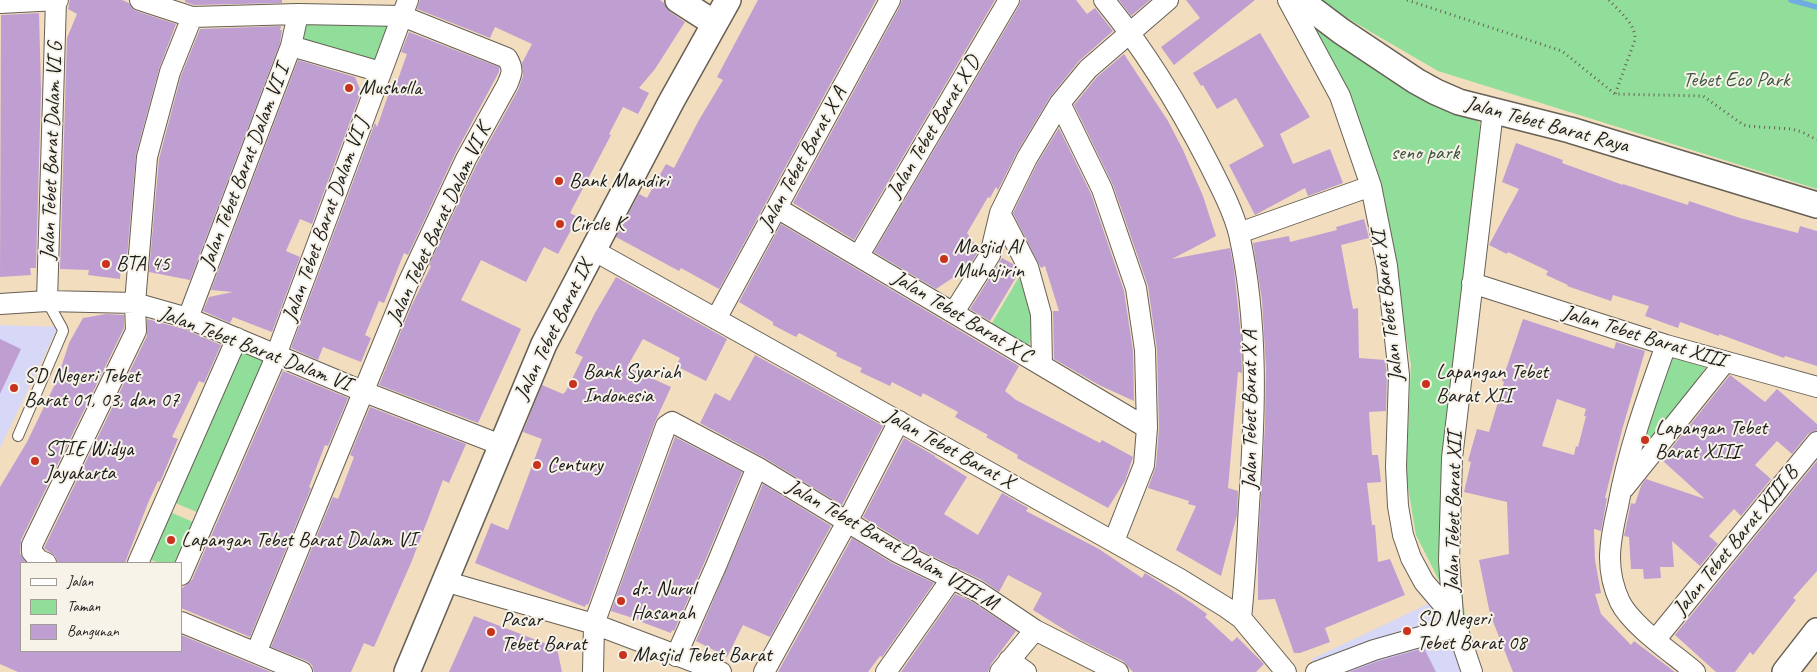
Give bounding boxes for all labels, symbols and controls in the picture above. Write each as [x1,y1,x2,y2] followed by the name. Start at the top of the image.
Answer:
[36,42,68,260] street label: Jalan Tebet Barat Dalam VI G
[882,52,986,202] street label: Jalan Tebet Barat X D
[195,62,295,272] street label: Jalan Tebet Barat Dalam VI I
[1683,67,1789,93] park label: Tebet Eco Park
[359,75,421,101] place label: Musholla
[343,82,355,94] marker: Musholla
[753,83,853,235] street label: Jalan Tebet Barat X A
[1463,91,1631,159] street label: Jalan Tebet Barat Raya
[278,115,374,325] street label: Jalan Tebet Barat Dalam VI J
[382,120,496,328] street label: Jalan Tebet Barat Dalam VI K
[1391,140,1459,166] park label: seno park
[569,168,669,194] place label: Bank Mandiri
[553,175,565,187] marker: Bank Mandiri
[570,211,625,237] place label: Circle K
[554,218,566,230] marker: Circle K
[1366,229,1410,383] street label: Jalan Tebet Barat XI
[954,234,1024,284] place label: Masjid Al Muhajirin
[116,251,170,277] place label: BTA 45
[938,253,950,265] marker: Masjid Al Muhajirin
[509,256,599,404] street label: Jalan Tebet Barat IX
[100,258,112,270] marker: BTA 45
[888,265,1036,369] street label: Jalan Tebet Barat X C
[1560,300,1728,374] street label: Jalan Tebet Barat XIII
[156,301,354,397] street label: Jalan Tebet Barat Dalam VI
[1237,330,1263,490] street label: Jalan Tebet Barat X A
[583,359,681,409] place label: Bank Syariah Indonesia
[1436,359,1548,409] place label: Lapangan Tebet Barat XII
[24,363,179,413] place label: SD Negeri Tebet Barat 01, 03, dan 07
[567,378,579,390] marker: Bank Syariah Indonesia
[1420,378,1432,390] marker: Lapangan Tebet Barat XII
[8,382,20,394] marker: SD Negeri Tebet Barat 01, 03, dan 07
[880,403,1018,495] street label: Jalan Tebet Barat X
[1655,415,1767,465] place label: Lapangan Tebet Barat XIII
[1440,432,1468,592] street label: Jalan Tebet Barat XII
[1639,434,1651,446] marker: Lapangan Tebet Barat XIII
[45,436,133,486] place label: STIE Widya Jayakarta
[547,452,603,478] place label: Century
[29,455,41,467] marker: STIE Widya Jayakarta
[531,459,543,471] marker: Century
[1668,461,1804,621] street label: Jalan Tebet Barat XIII B
[782,474,1002,616] street label: Jalan Tebet Barat Dalam VIII M
[181,527,416,553] place label: Lapangan Tebet Barat Dalam VI
[165,534,177,546] marker: Lapangan Tebet Barat Dalam VI
[20,562,182,652] legend
[67,572,93,591] text: Jalan
[631,576,695,626] place label: dr. Nurul Hasanah
[615,595,627,607] marker: dr. Nurul Hasanah
[67,597,100,616] text: Taman
[1417,606,1527,656] place label: SD Negeri Tebet Barat 08
[501,607,587,657] place label: Pasar Tebet Barat
[67,622,119,641] text: Bangunan
[1401,625,1413,637] marker: SD Negeri Tebet Barat 08
[485,626,497,638] marker: Pasar Tebet Barat
[633,642,772,668] place label: Masjid Tebet Barat
[617,649,629,661] marker: Masjid Tebet Barat

